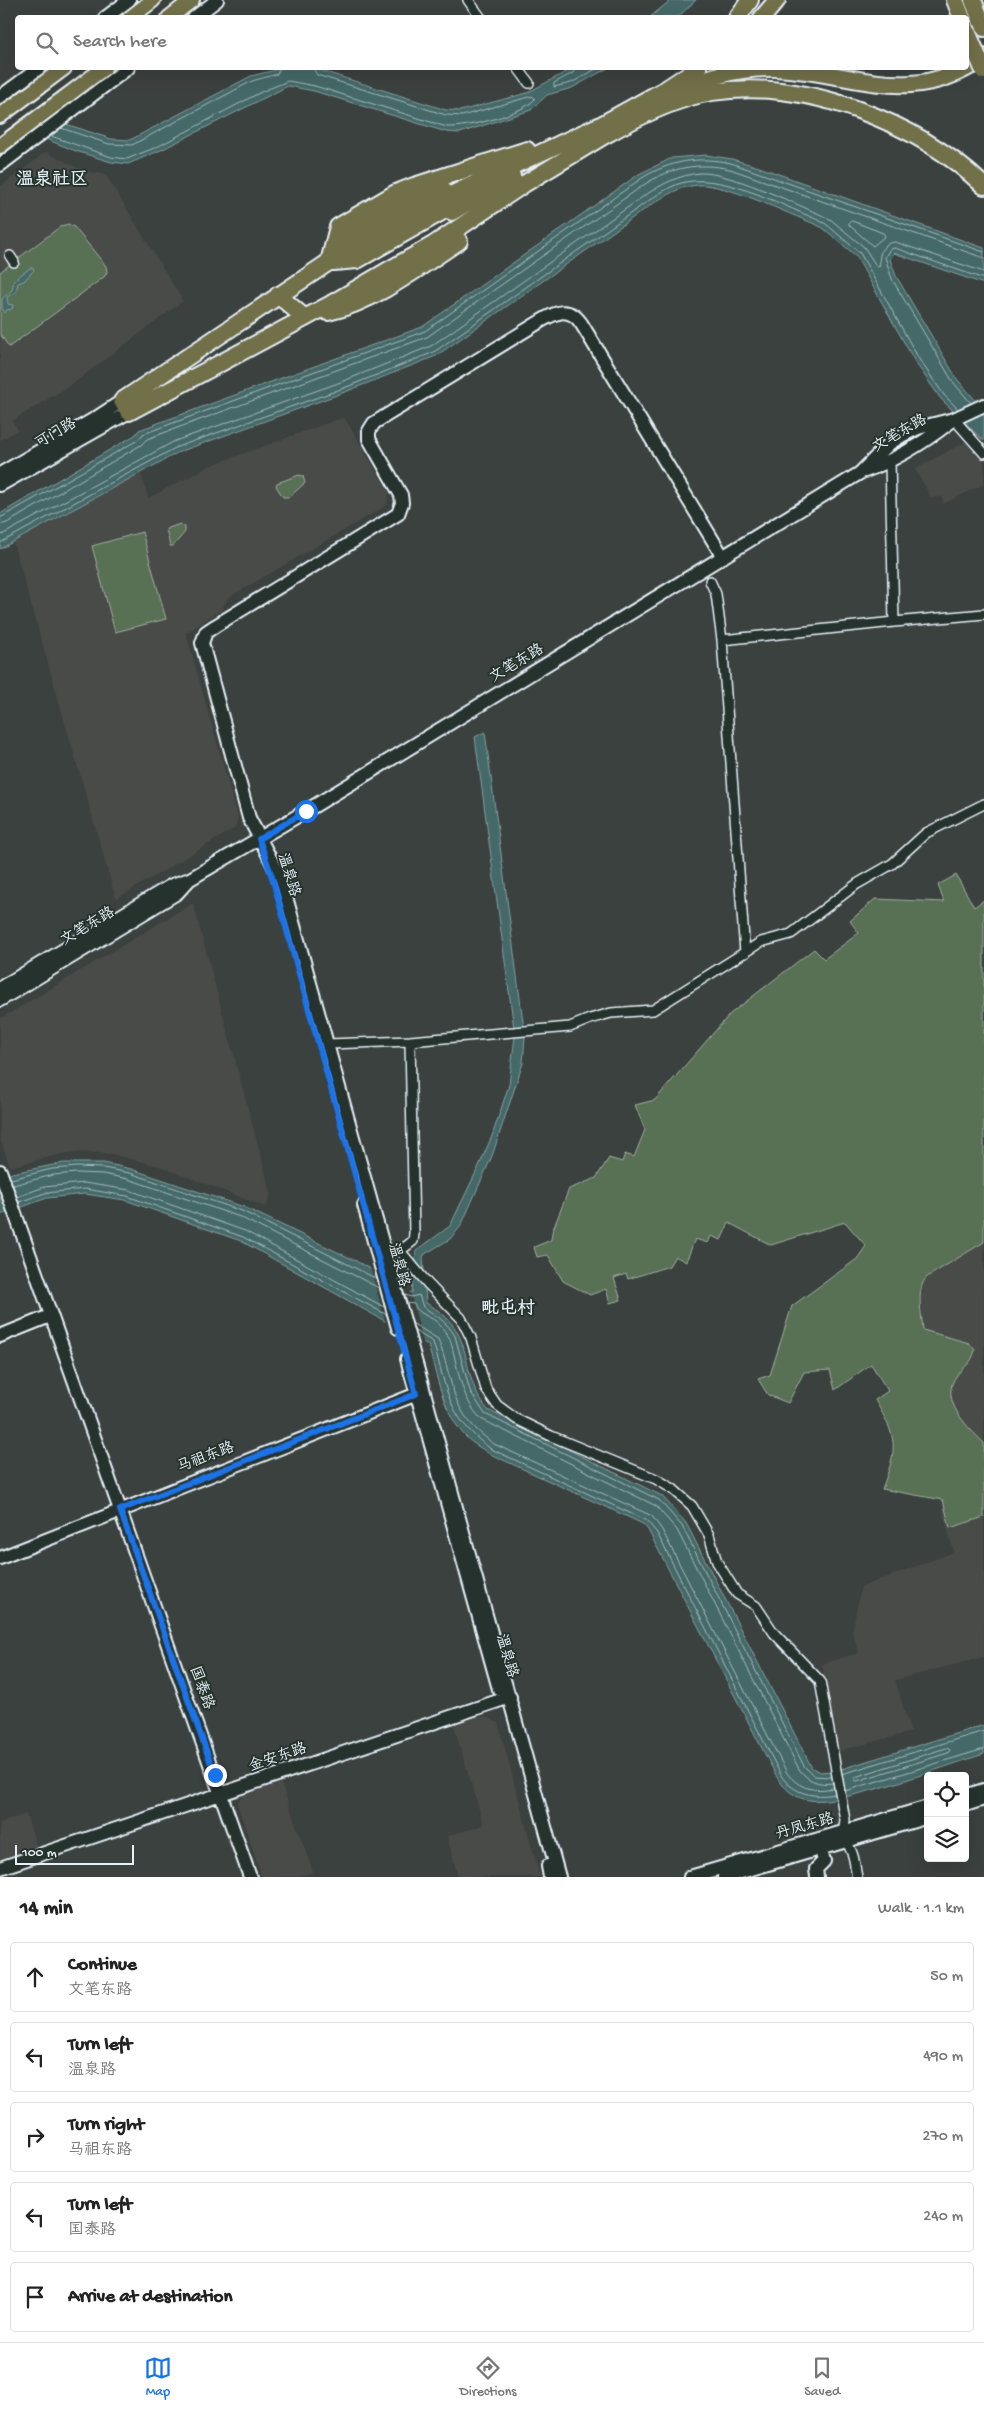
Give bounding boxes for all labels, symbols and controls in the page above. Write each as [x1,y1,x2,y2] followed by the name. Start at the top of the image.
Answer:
[15,15,969,70] search box
[33,29,61,57] icon: search
[73,31,167,54] text: Search here
[16,168,88,191] district label: 温泉社区
[870,411,930,457] street label: 文笔东路
[32,415,80,453] street label: 可门路
[487,641,547,687] street label: 文笔东路
[295,800,318,823] route start
[273,851,303,899] street label: 温泉路
[58,904,118,950] street label: 文笔东路
[383,1241,413,1289] street label: 温泉路
[481,1297,535,1320] district label: 毗屯村
[175,1439,237,1477] street label: 马祖东路
[491,1632,521,1680] street label: 温泉路
[185,1664,217,1712] street label: 国泰路
[247,1740,309,1776] street label: 金安东路
[204,1764,227,1787] route end
[924,1772,969,1862] map controls
[924,1772,969,1817] button: locate
[774,1810,836,1844] street label: 丹凤东路
[924,1817,969,1862] button: layers
[15,1842,134,1865] scale bar
[22,1845,57,1862] text: 100 m
[20,1897,73,1922] text: 14 min
[878,1900,964,1919] text: Walk · 1.1 km
[68,1954,137,1977] text: Continue
[21,1963,49,1991] icon: ahead
[930,1968,963,1987] text: 50 m
[68,1982,132,2001] text: 文笔东路
[68,2034,132,2057] text: Turn left
[21,2043,49,2071] icon: left
[923,2048,963,2067] text: 490 m
[68,2062,116,2081] text: 温泉路
[68,2114,144,2137] text: Turn right
[21,2123,49,2151] icon: right
[923,2128,963,2147] text: 270 m
[68,2142,132,2161] text: 马祖东路
[68,2194,132,2217] text: Turn left
[21,2203,49,2231] icon: left
[923,2208,963,2227] text: 240 m
[68,2222,116,2241] text: 国泰路
[21,2283,49,2311] icon: arrive
[68,2286,232,2309] text: Arrive at destination
[144,2354,172,2401] tab: Map
[460,2354,517,2401] tab: Directions
[804,2354,840,2401] tab: Saved

